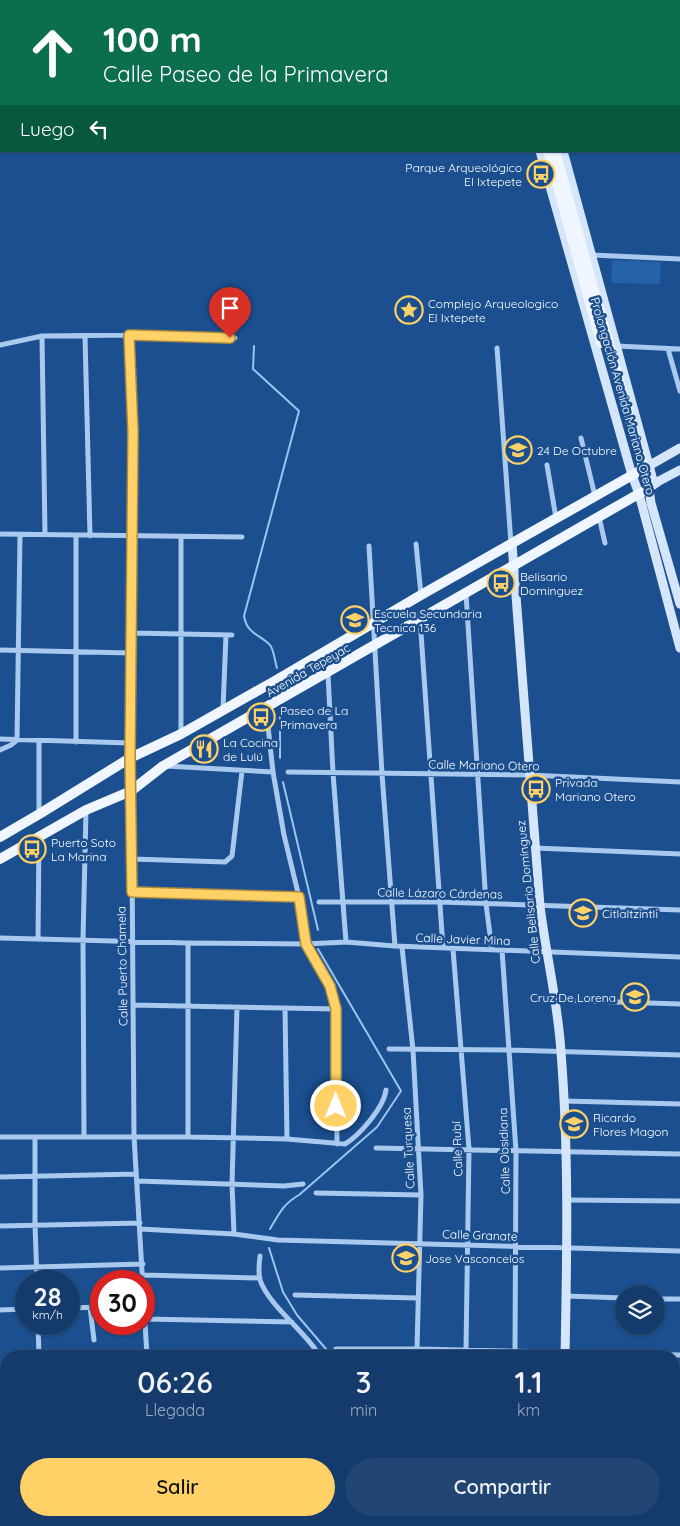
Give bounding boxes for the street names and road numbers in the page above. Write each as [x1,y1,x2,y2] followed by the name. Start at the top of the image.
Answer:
[588,295,658,497] street label: Prolongación Avenida Mariano Otero
[263,640,353,700] street label: Avenida Tepeyac
[428,757,540,773] street label: Calle Mariano Otero
[513,819,543,965] street label: Calle Belisario Domínguez
[377,884,503,902] street label: Calle Lázaro Cárdenas
[113,906,131,1026] street label: Calle Puerto Chamela
[415,930,511,948] street label: Calle Javier Mina
[398,1107,418,1189] street label: Calle Turquesa
[495,1107,513,1195] street label: Calle Obsidiana
[449,1121,465,1177] street label: Calle Rubí
[442,1226,518,1244] street label: Calle Granate

